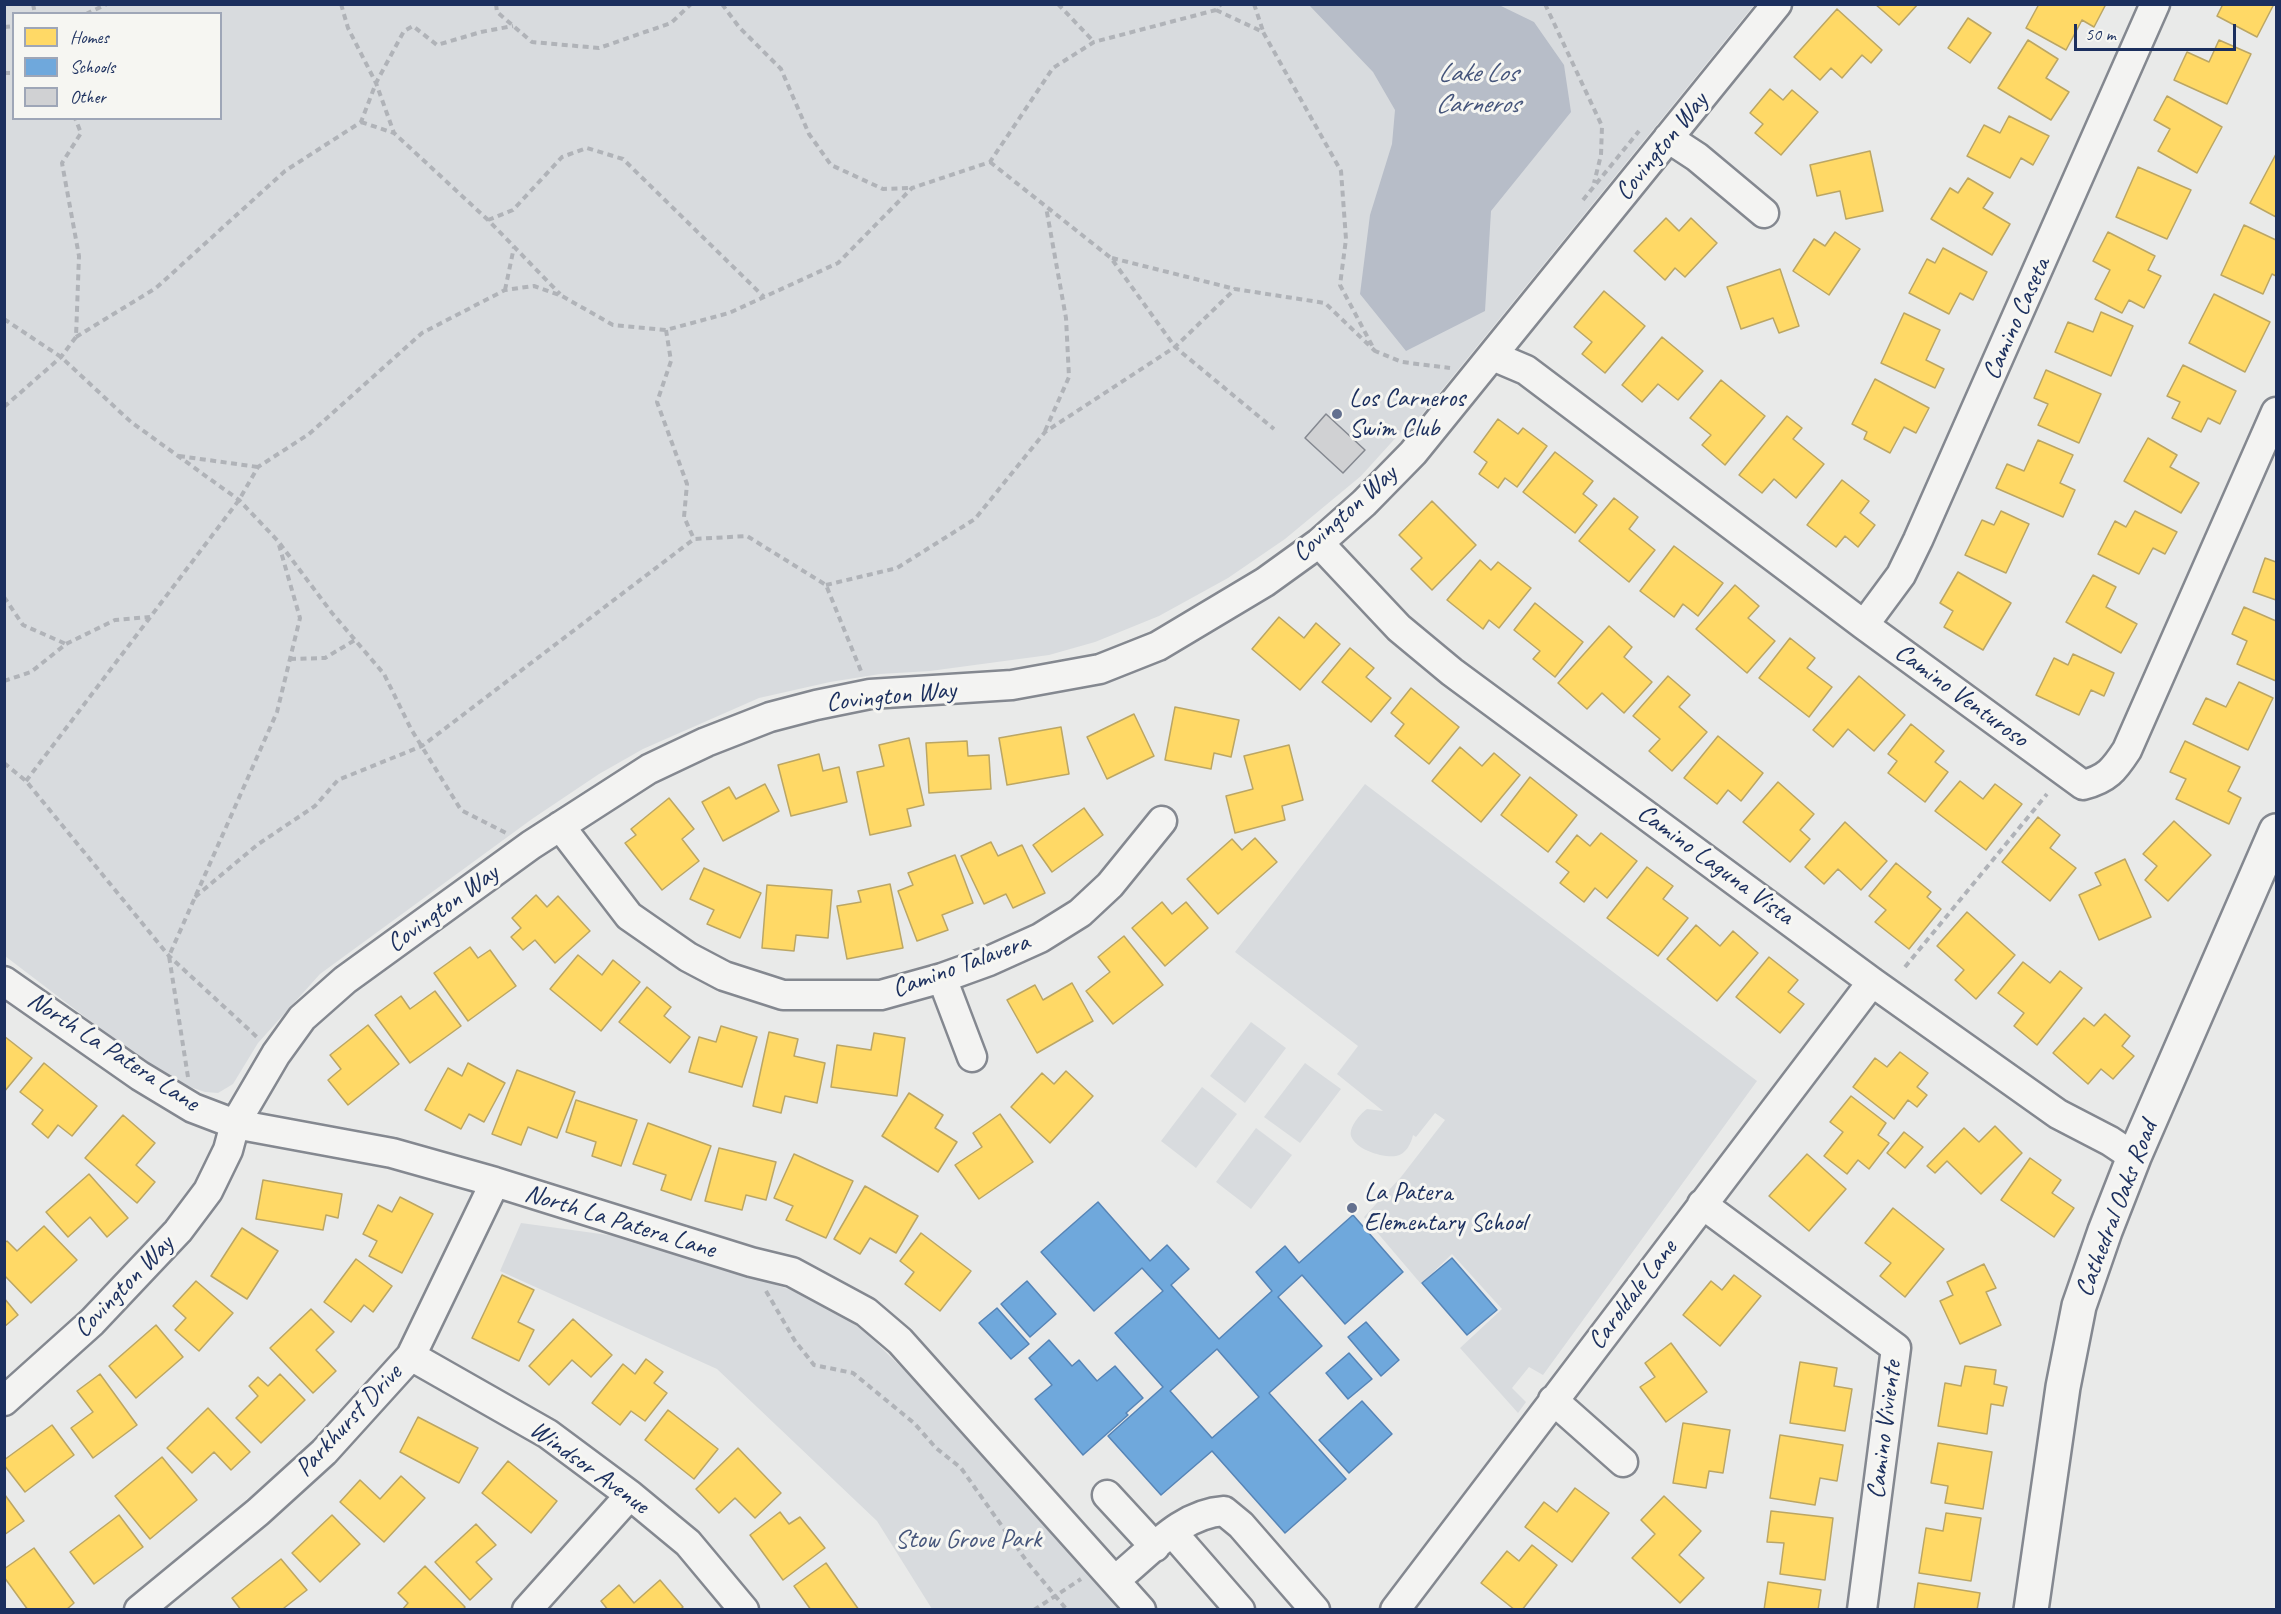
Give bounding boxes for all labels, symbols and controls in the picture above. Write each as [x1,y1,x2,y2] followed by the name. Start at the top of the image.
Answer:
[12,12,222,120] legend
[2077,12,2239,50] scale bar
[2085,23,2116,45] text: 50 m
[70,26,109,48] text: Homes
[70,56,115,78] text: Schools
[1435,58,1519,121] water label: Lake Los Carneros
[70,86,106,108] text: Other
[1609,87,1715,207] street label: Covington Way
[1976,253,2058,385] street label: Camino Caseta
[1349,383,1465,444] place label: Los Carneros Swim Club
[1330,407,1344,421] marker: Los Carneros Swim Club
[1286,459,1404,569] street label: Covington Way
[1888,637,2034,755] street label: Camino Venturoso
[825,675,957,719] street label: Covington Way
[1631,798,1799,932] street label: Camino Laguna Vista
[381,858,505,960] street label: Covington Way
[888,927,1034,1005] street label: Camino Talavera
[22,985,204,1119] street label: North La Patera Lane
[2069,1117,2165,1301] street label: Cathedral Oaks Road
[1364,1177,1526,1238] place label: La Patera Elementary School
[521,1178,719,1266] street label: North La Patera Lane
[1345,1201,1359,1215] marker: La Patera Elementary School
[68,1229,180,1345] street label: Covington Way
[1582,1234,1684,1356] street label: Caroldale Lane
[289,1358,409,1484] street label: Parkhurst Drive
[1861,1359,1909,1501] street label: Camino Viviente
[523,1414,655,1522] street label: Windsor Avenue
[895,1524,1041,1556] park label: Stow Grove Park

